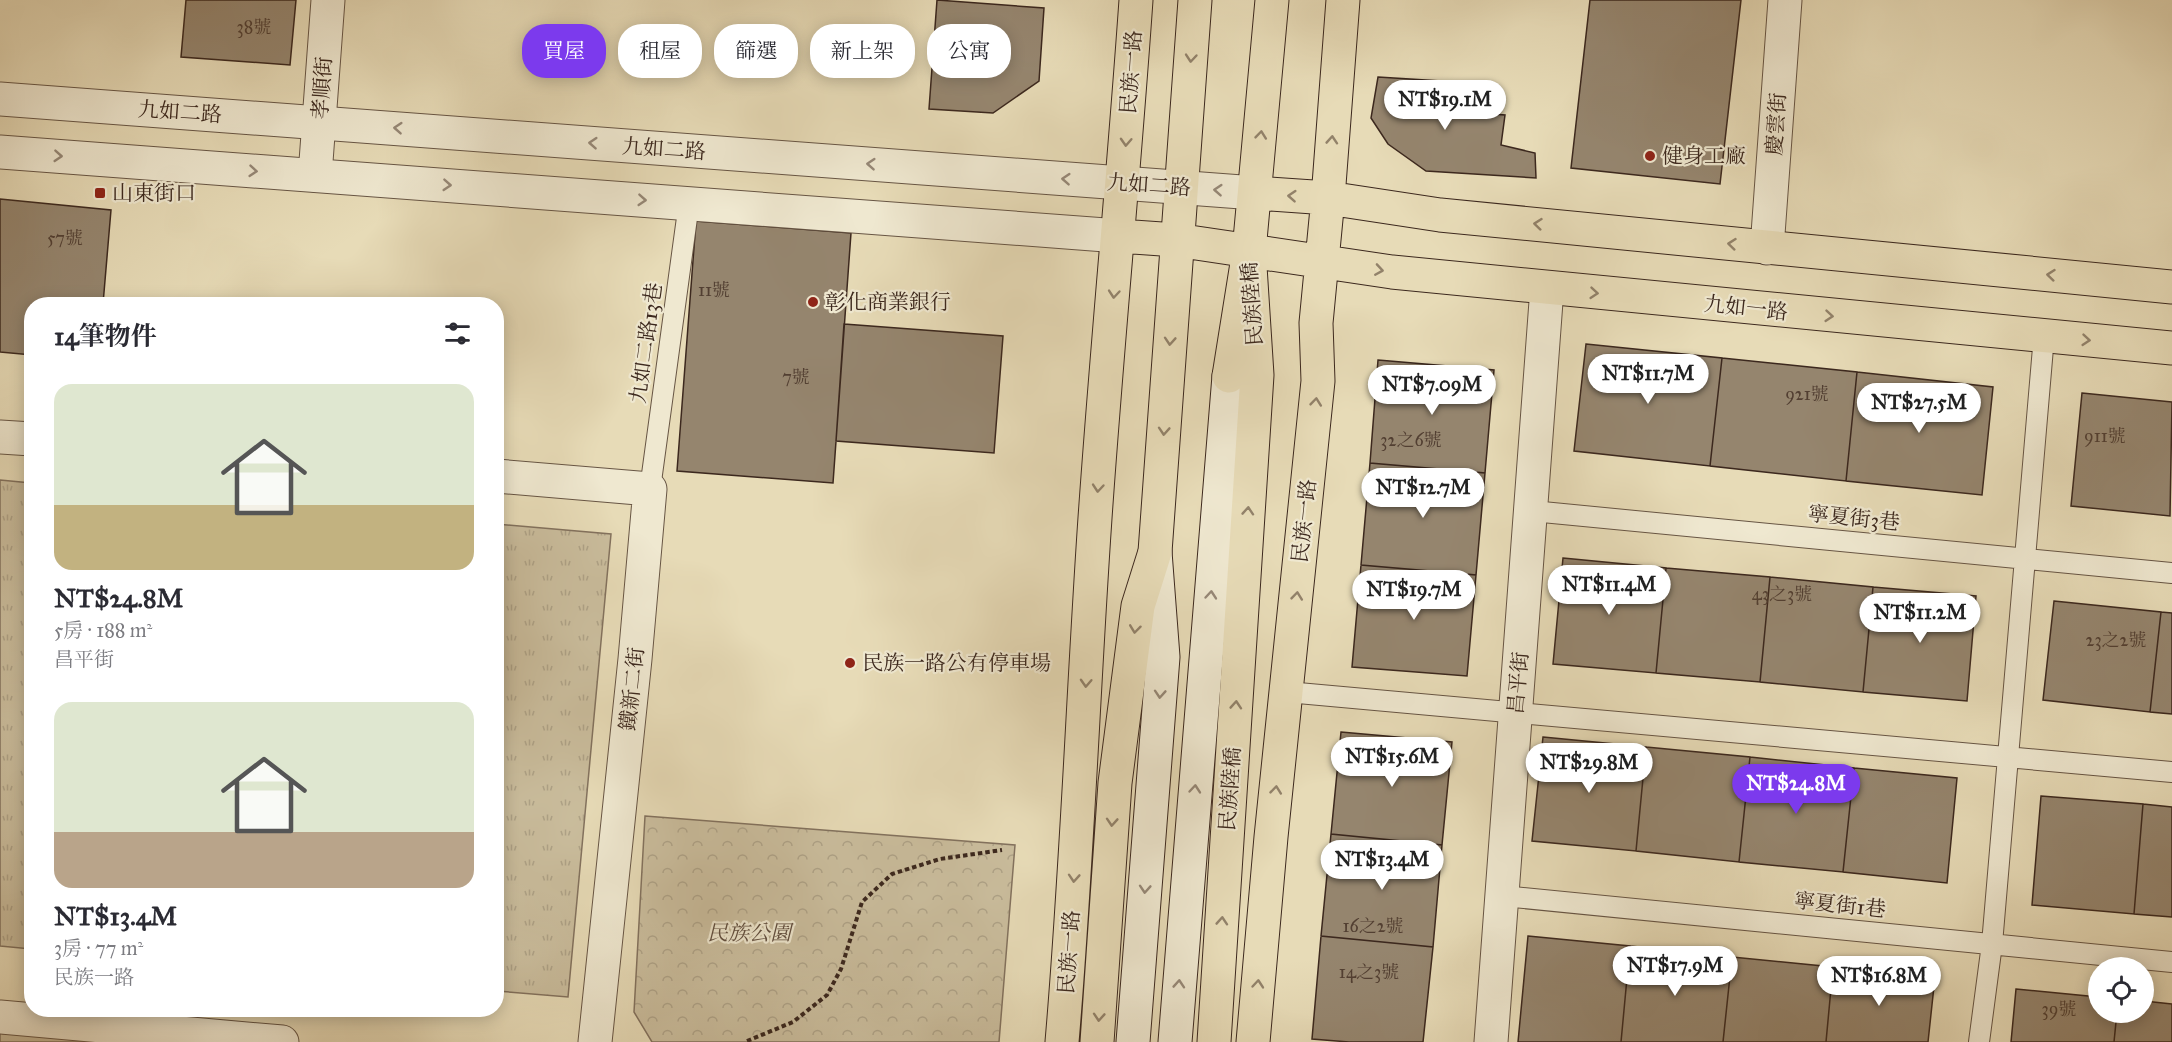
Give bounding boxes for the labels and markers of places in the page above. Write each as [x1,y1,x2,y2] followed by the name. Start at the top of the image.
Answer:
[1383,80,1507,131] pin: NT$19.1M
[1662,143,1746,169] place label: 健身工廠
[1643,149,1657,163] marker: 健身工廠
[112,180,196,206] place label: 山東街口
[93,186,107,200] marker: 山東街口
[825,289,951,315] place label: 彰化商業銀行
[806,295,820,309] marker: 彰化商業銀行
[1586,354,1710,405] pin: NT$11.7M
[1370,365,1494,416] pin: NT$7.09M
[1857,383,1981,434] pin: NT$27.5M
[1361,468,1485,519] pin: NT$12.7M
[1547,565,1671,616] pin: NT$11.4M
[1352,570,1476,621] pin: NT$19.7M
[1858,593,1982,644] pin: NT$11.2M
[862,650,1051,676] place label: 民族一路公有停車場
[843,656,857,670] marker: 民族一路公有停車場
[1330,737,1454,788] pin: NT$15.6M
[1527,743,1651,794] pin: NT$29.8M
[1734,764,1858,815] pin: NT$24.8M
[1320,840,1444,891] pin: NT$13.4M
[1613,946,1737,997] pin: NT$17.9M
[1817,956,1941,1007] pin: NT$16.8M

